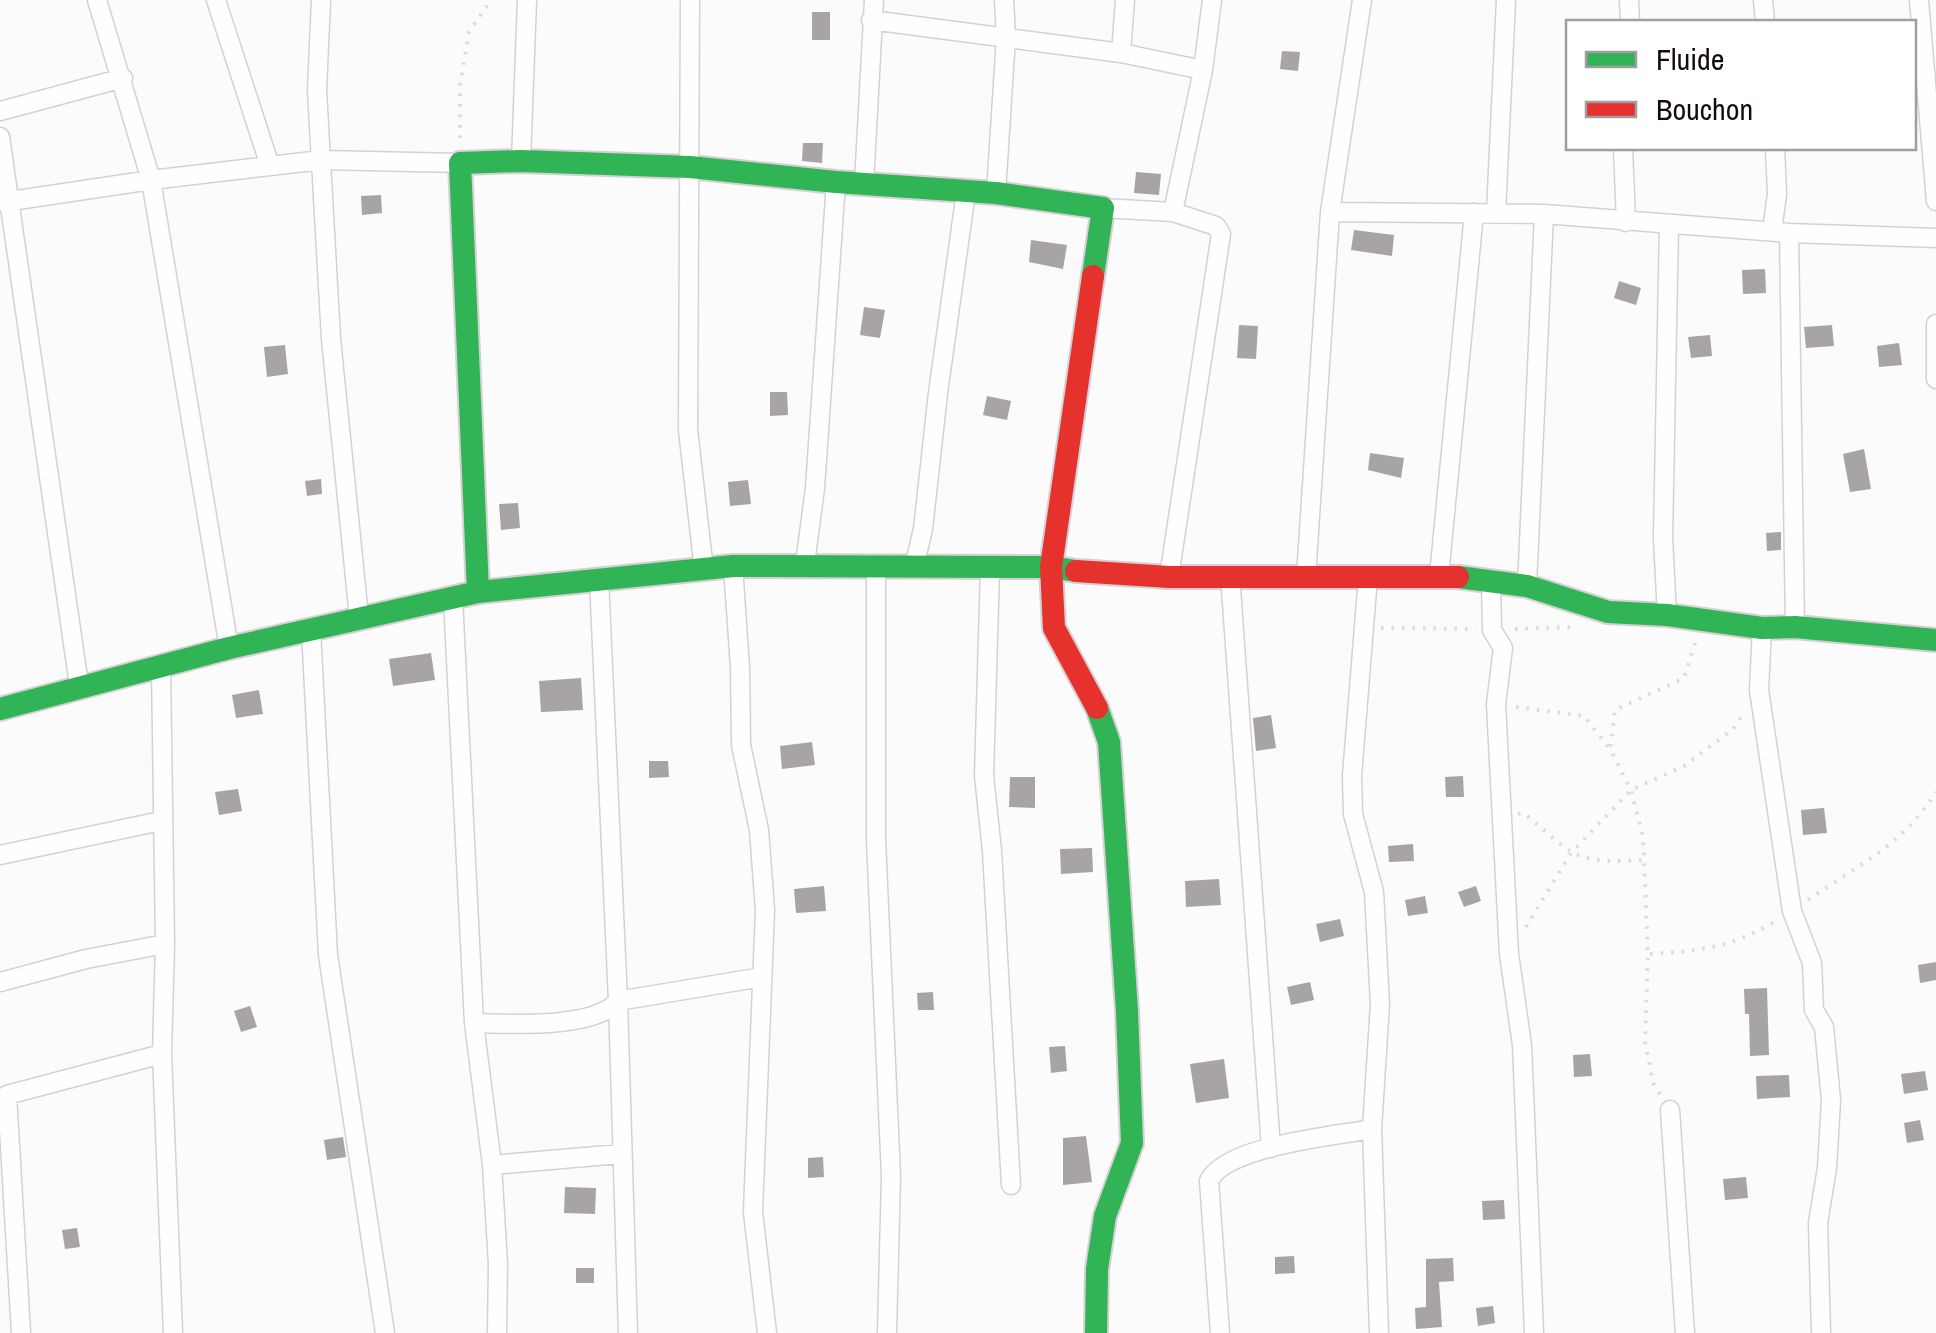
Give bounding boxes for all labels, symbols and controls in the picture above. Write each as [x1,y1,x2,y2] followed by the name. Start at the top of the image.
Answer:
[1566,20,1916,150] legend
[1656,39,1724,79] text: Fluide
[1656,89,1753,129] text: Bouchon

